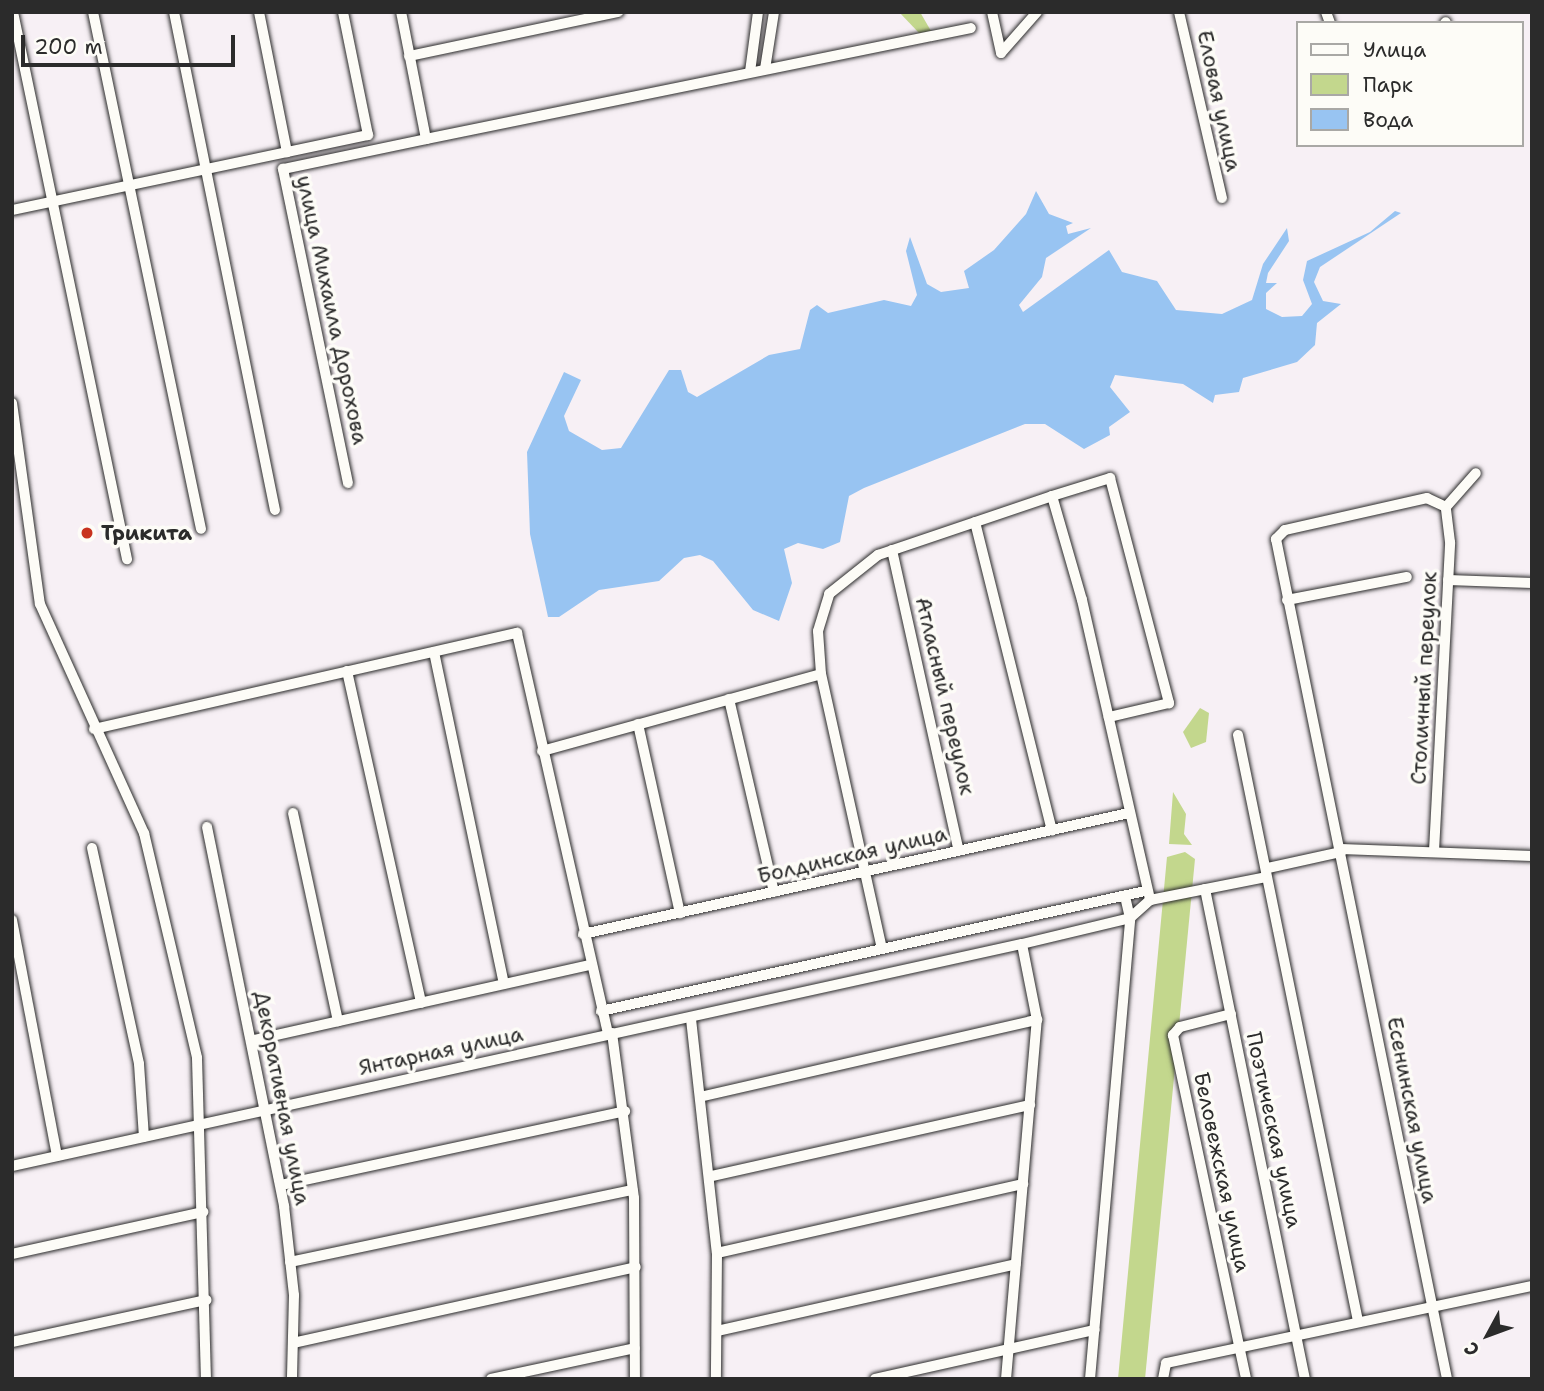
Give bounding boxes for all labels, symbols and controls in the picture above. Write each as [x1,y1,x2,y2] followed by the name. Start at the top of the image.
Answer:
[24,21,238,65] scale bar
[1296,21,1523,147] legend
[1192,28,1246,174] street label: Еловая улица
[34,33,103,61] text: 200 m
[1363,36,1426,64] text: Улица
[1363,71,1413,99] text: Парк
[1363,106,1413,134] text: Вода
[291,173,373,447] street label: улица Михаила Дорохова
[101,520,192,546] place label: Трикита
[79,525,95,541] marker: Трикита
[1406,571,1442,785] street label: Столичный переулок
[910,595,980,797] street label: Атласный переулок
[755,821,949,889] street label: Болдинская улица
[249,989,315,1207] street label: Декоративная улица
[1382,1015,1442,1205] street label: Есенинская улица
[357,1021,525,1081] street label: Янтарная улица
[1241,1030,1307,1230] street label: Поэтическая улица
[1188,1070,1256,1274] street label: Беловежская улица
[1453,1300,1523,1370] north arrow
[1459,1337,1485,1362] text: С

